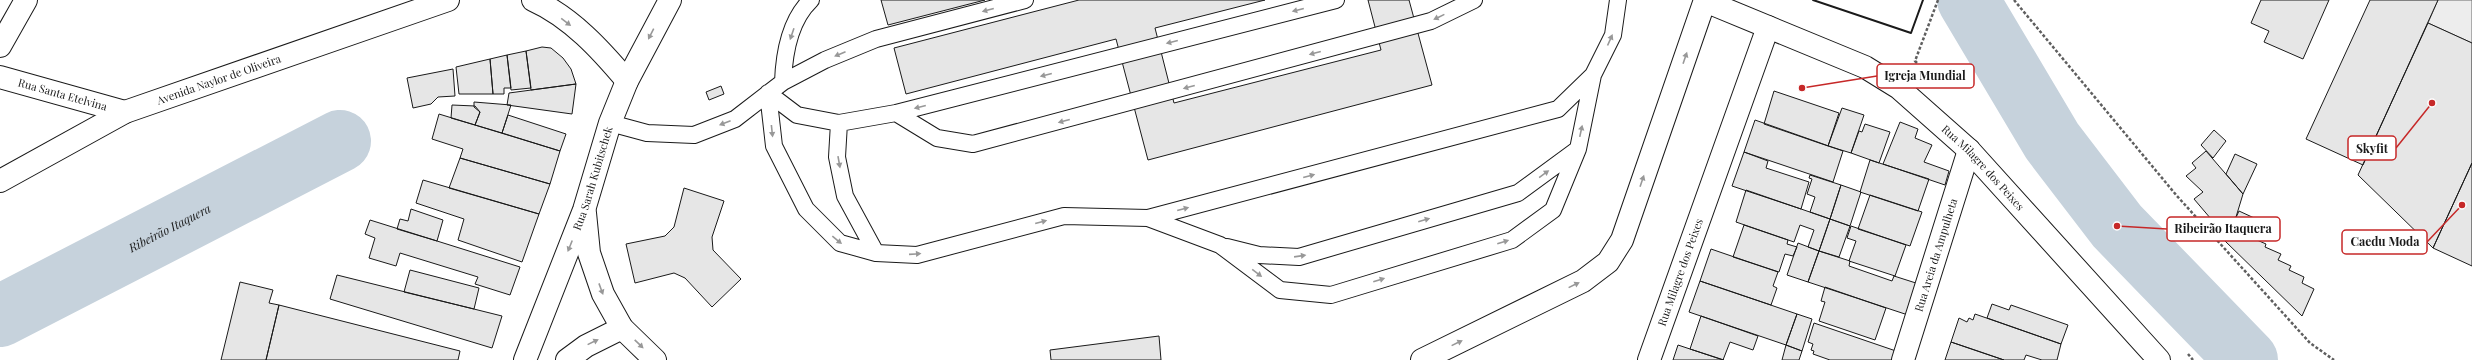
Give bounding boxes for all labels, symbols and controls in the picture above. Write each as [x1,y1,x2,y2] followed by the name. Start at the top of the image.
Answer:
[981,7,993,13] one-way arrow
[1292,7,1304,13] one-way arrow
[1434,14,1445,20] one-way arrow
[560,17,571,26] one-way arrow
[648,28,654,40] one-way arrow
[788,28,794,40] one-way arrow
[1607,34,1613,45] one-way arrow
[1166,39,1178,45] one-way arrow
[154,50,283,108] street label: Avenida Naylor de Oliveira
[1308,50,1320,56] one-way arrow
[835,51,846,57] one-way arrow
[1682,52,1688,64] one-way arrow
[1877,64,1974,88] callout: Igreja Mundial
[1884,67,1966,83] text: Igreja Mundial
[1040,72,1052,78] one-way arrow
[17,74,109,114] street label: Rua Santa Etelvina
[1183,85,1195,91] one-way arrow
[914,104,926,110] one-way arrow
[1057,118,1069,124] one-way arrow
[719,121,731,127] one-way arrow
[1939,121,2028,213] street label: Rua Milagre dos Peixes
[569,125,616,232] street label: Rua Sarah Kubitschek
[769,125,775,137] one-way arrow
[1579,125,1585,137] one-way arrow
[2348,136,2396,160] callout: Skyfit
[2356,140,2389,156] text: Skyfit
[836,156,842,168] one-way arrow
[1539,169,1550,178] one-way arrow
[1302,172,1315,178] one-way arrow
[1639,175,1645,187] one-way arrow
[1911,196,1961,313] street label: Rua Areia da Ampulheta
[125,200,213,256] water label: Ribeirão Itaquera
[1177,206,1189,212] one-way arrow
[1654,216,1706,328] street label: Rua Milagre dos Peixes
[1419,217,1431,223] one-way arrow
[2167,217,2280,241] callout: Ribeirão Itaquera
[1035,219,1047,225] one-way arrow
[2174,220,2272,236] text: Ribeirão Itaquera
[2342,230,2427,254] callout: Caedu Moda
[2350,233,2420,249] text: Caedu Moda
[832,236,843,244] one-way arrow
[1498,239,1510,245] one-way arrow
[567,241,573,252] one-way arrow
[909,251,921,258] one-way arrow
[1293,253,1306,259] one-way arrow
[1252,269,1262,277] one-way arrow
[1373,277,1385,283] one-way arrow
[1568,282,1580,288] one-way arrow
[599,283,605,295] one-way arrow
[588,339,599,346] one-way arrow
[634,339,644,349] one-way arrow
[1451,340,1463,346] one-way arrow

